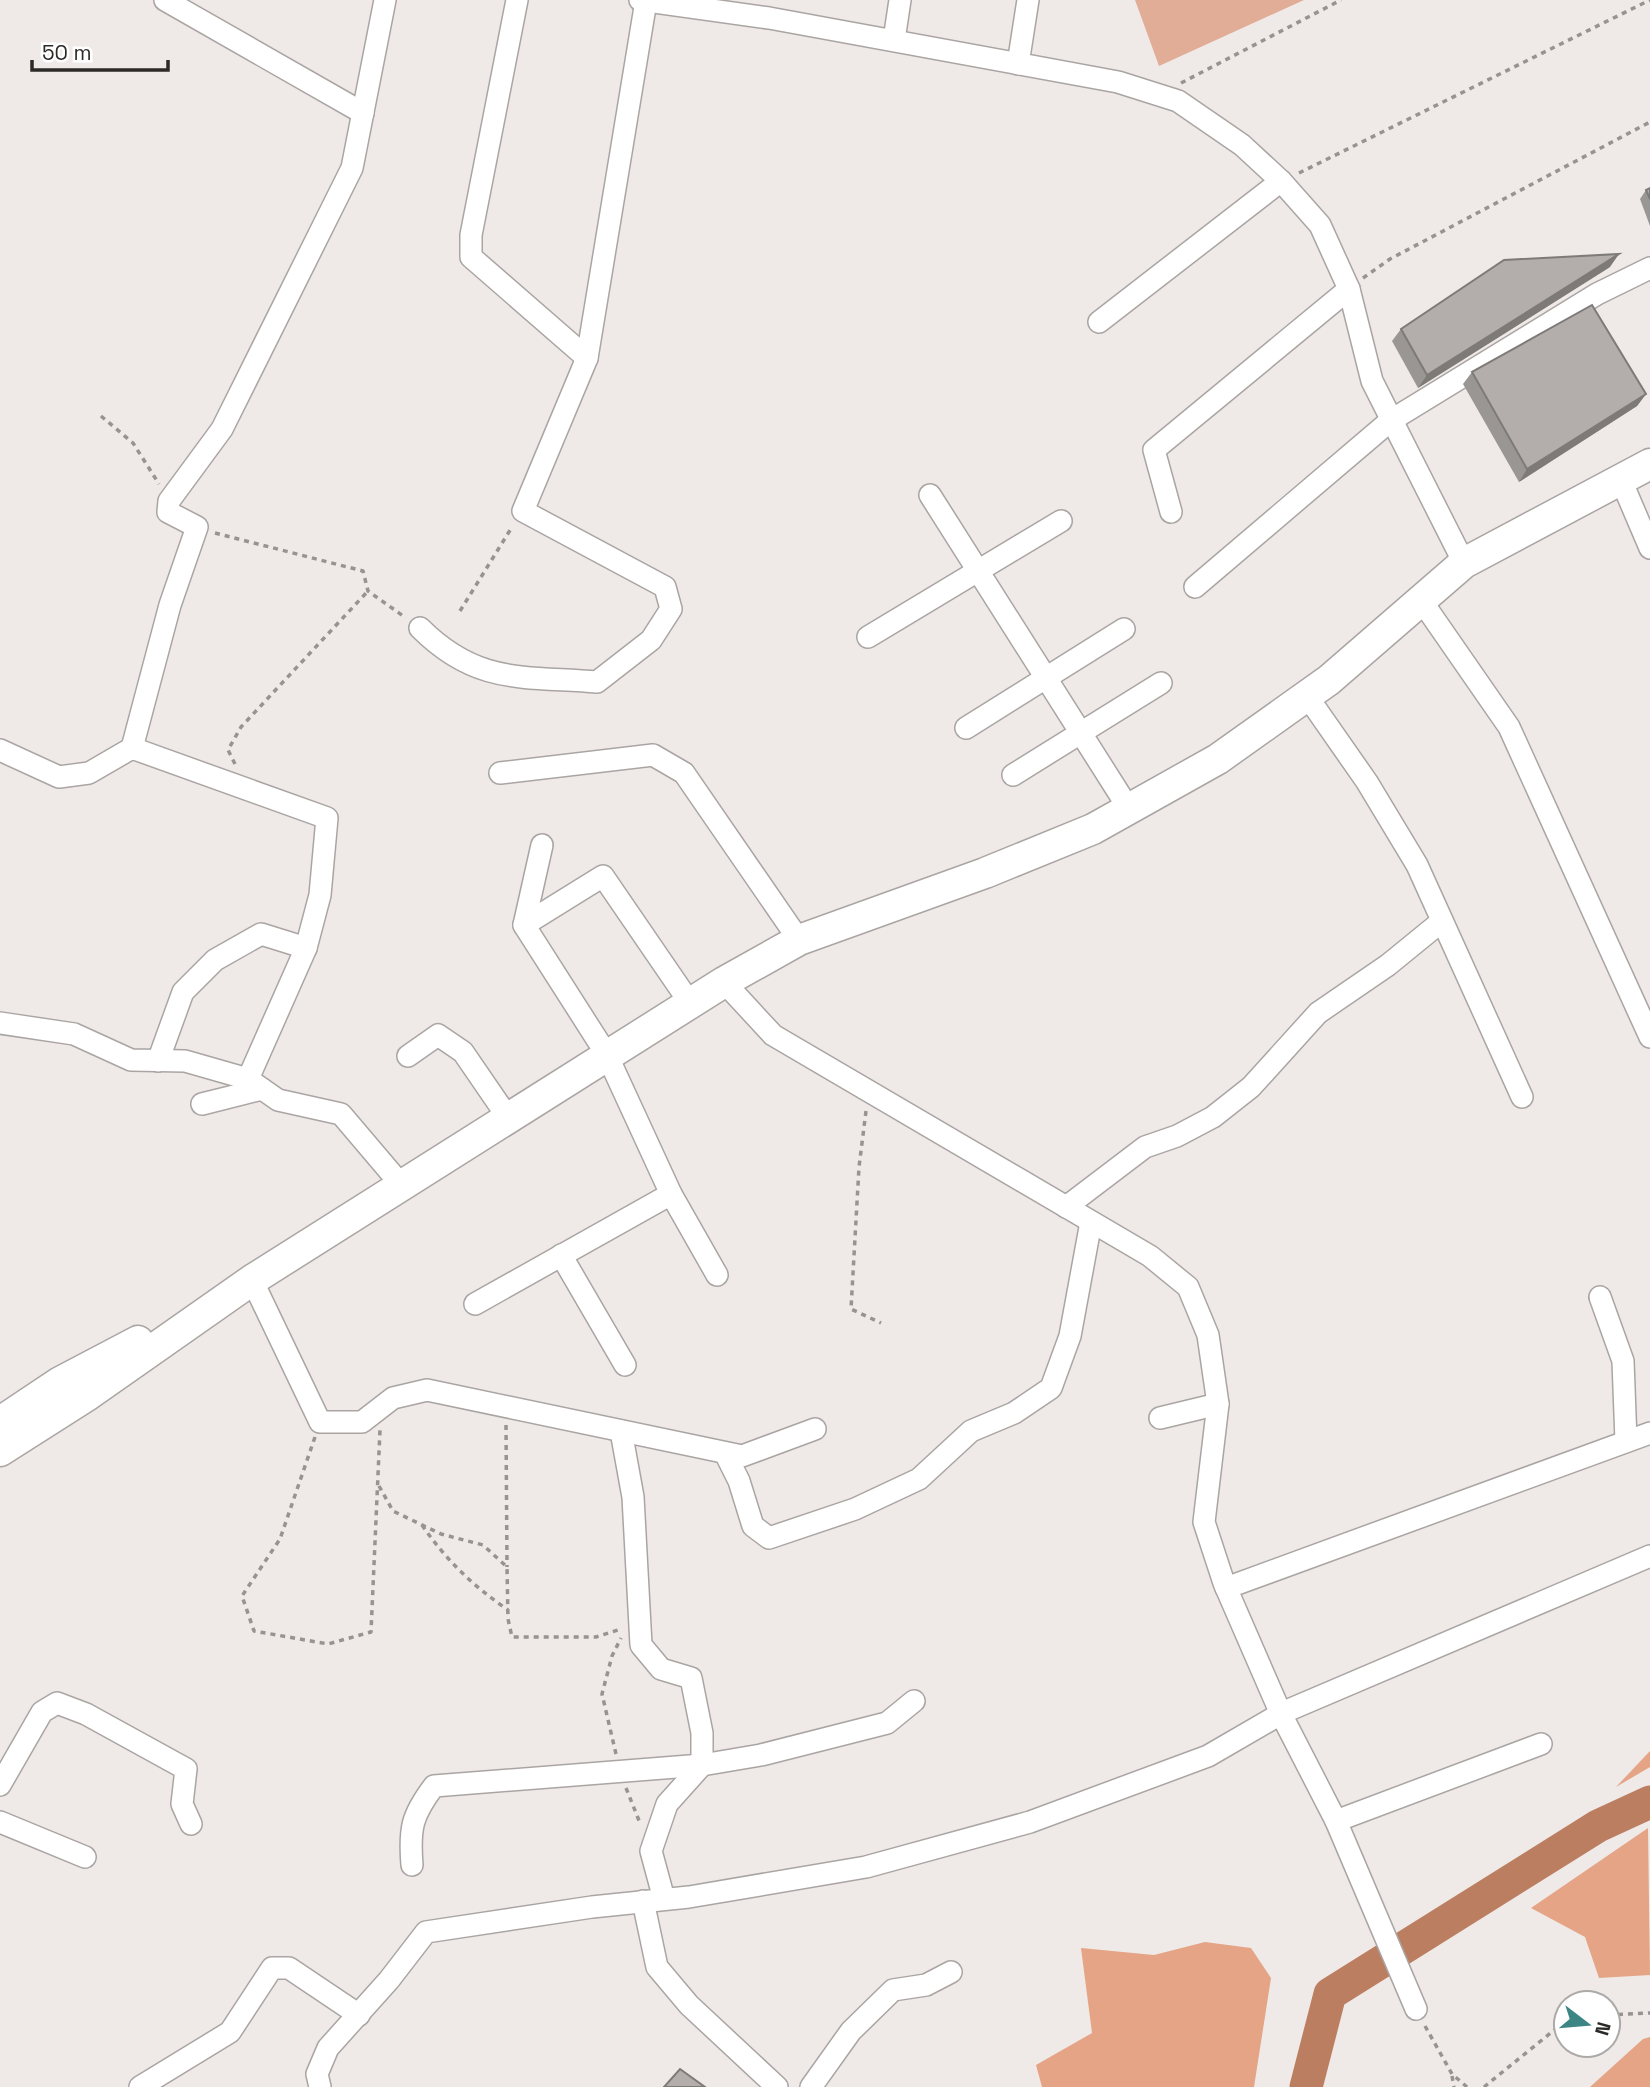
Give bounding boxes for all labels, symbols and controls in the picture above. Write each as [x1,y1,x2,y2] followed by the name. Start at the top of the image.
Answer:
[32,28,168,72] scale bar
[42,39,92,66] text: 50 m
[1552,1989,1622,2059] north arrow
[1589,2019,1617,2038] text: N

